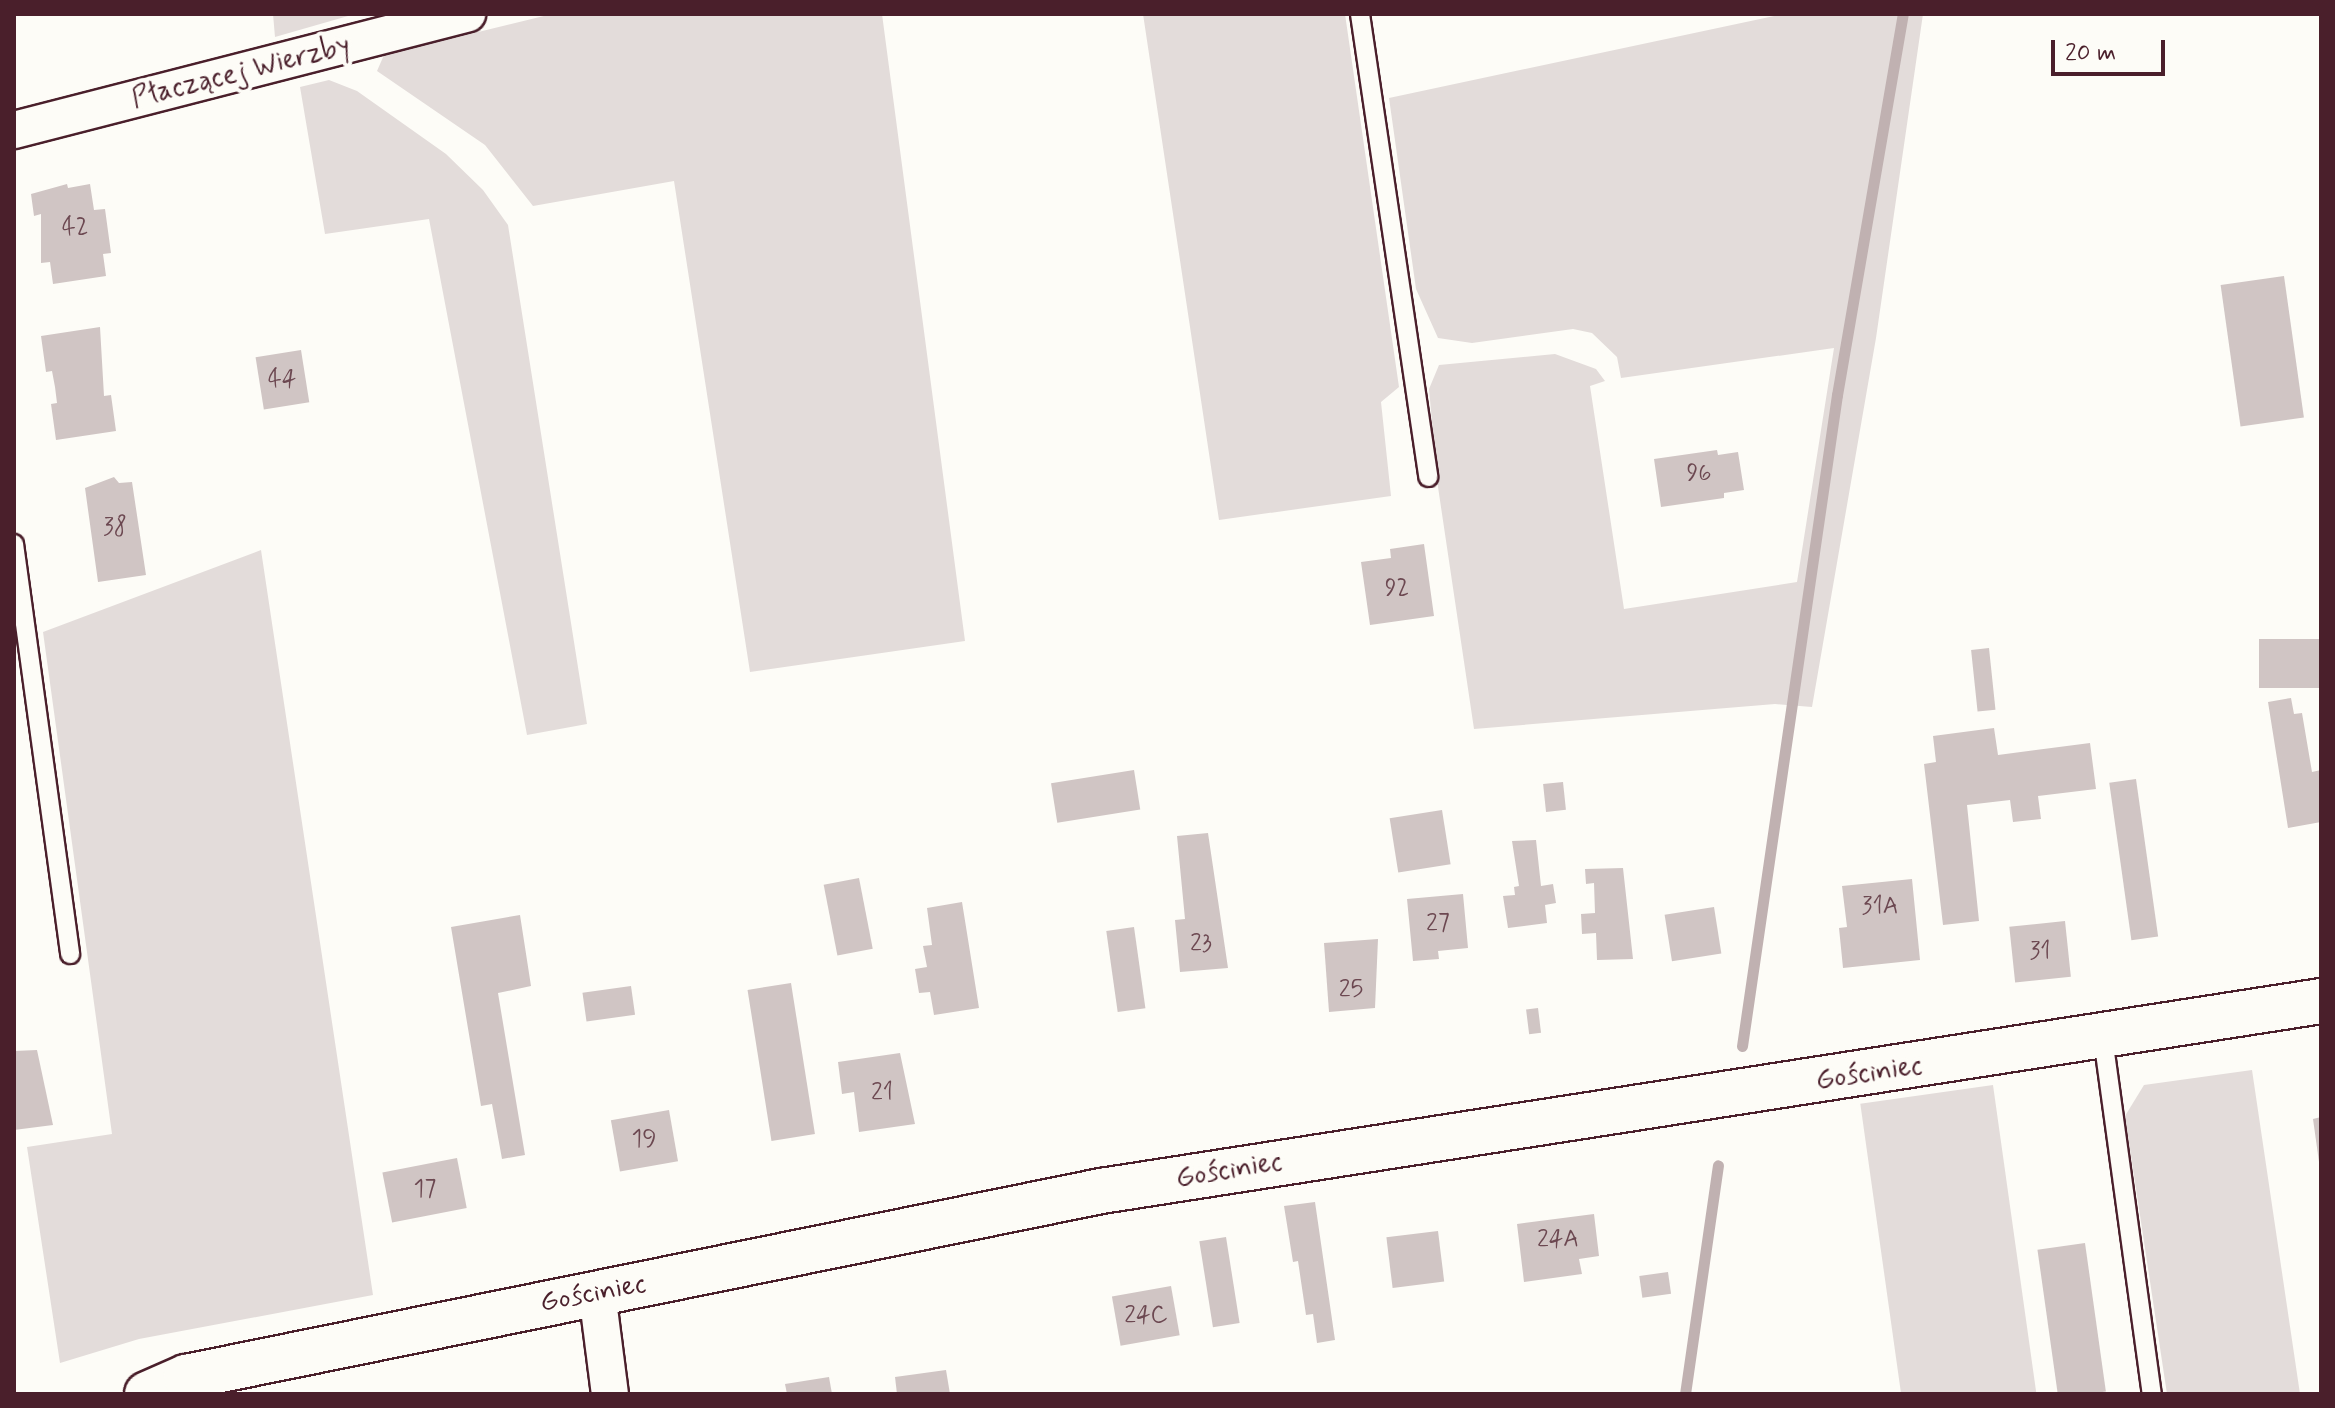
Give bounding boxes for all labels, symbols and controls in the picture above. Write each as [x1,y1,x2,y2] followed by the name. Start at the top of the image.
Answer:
[2055,24,2169,74] scale bar
[128,30,354,116] street label: Płaczącej Wierzby
[2065,38,2116,69] text: 20 m
[62,214,88,242] house number: 42
[268,366,296,394] house number: 44
[1686,460,1712,488] house number: 96
[103,514,127,542] house number: 38
[1385,575,1409,603] house number: 92
[1862,893,1898,921] house number: 31A
[1426,910,1450,938] house number: 27
[1190,930,1212,958] house number: 23
[2029,938,2051,966] house number: 31
[1339,976,1363,1004] house number: 25
[1814,1050,1924,1098] street label: Gościniec
[871,1079,893,1107] house number: 21
[631,1126,657,1154] house number: 19
[1174,1146,1284,1196] street label: Gościniec
[414,1176,436,1204] house number: 17
[1537,1226,1579,1254] house number: 24A
[537,1267,649,1321] street label: Gościniec
[1124,1302,1168,1330] house number: 24C

